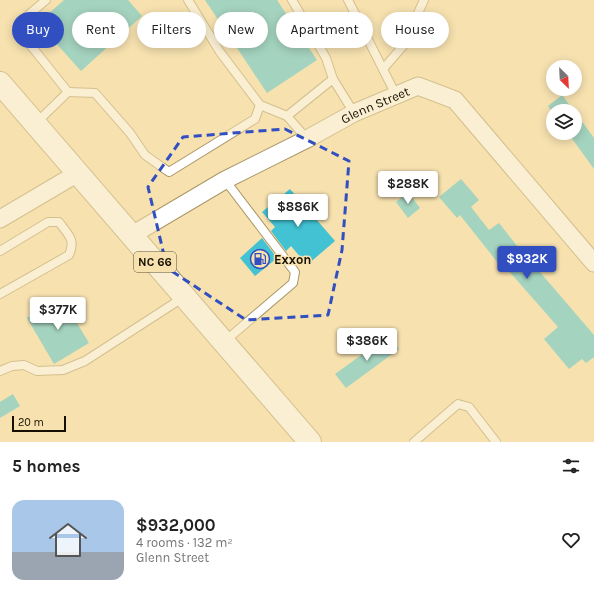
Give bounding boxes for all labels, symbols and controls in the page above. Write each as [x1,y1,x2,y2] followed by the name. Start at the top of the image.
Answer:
[12,12,64,48] chip: Buy
[72,12,129,48] chip: Rent
[137,12,206,48] chip: Filters
[214,12,268,48] chip: New
[276,12,373,48] chip: Apartment
[381,12,449,48] chip: House
[546,60,582,96] north arrow
[546,60,582,140] map controls
[338,83,412,126] street label: Glenn Street
[546,104,582,140] button: layers
[380,171,436,205] pin: $288K
[387,176,429,191] text: $288K
[270,194,326,228] pin: $886K
[277,199,319,214] text: $886K
[499,246,555,280] pin: $932K
[249,248,271,270] fuel station icon: Exxon
[506,251,548,266] text: $932K
[134,252,176,272] road number: NC 66
[274,252,311,267] place label: Exxon
[30,297,86,331] pin: $377K
[39,302,77,317] text: $377K
[339,328,395,362] pin: $386K
[346,333,388,348] text: $386K
[12,414,66,433] scale bar
[18,416,44,429] text: 20 m
[560,455,582,477] icon: filters
[12,456,81,476] text: 5 homes
[136,515,216,535] text: $932,000
[44,516,92,564] icon: home
[560,529,582,551] icon: heart
[136,535,233,550] text: 4 rooms · 132 m²
[136,550,209,565] text: Glenn Street

